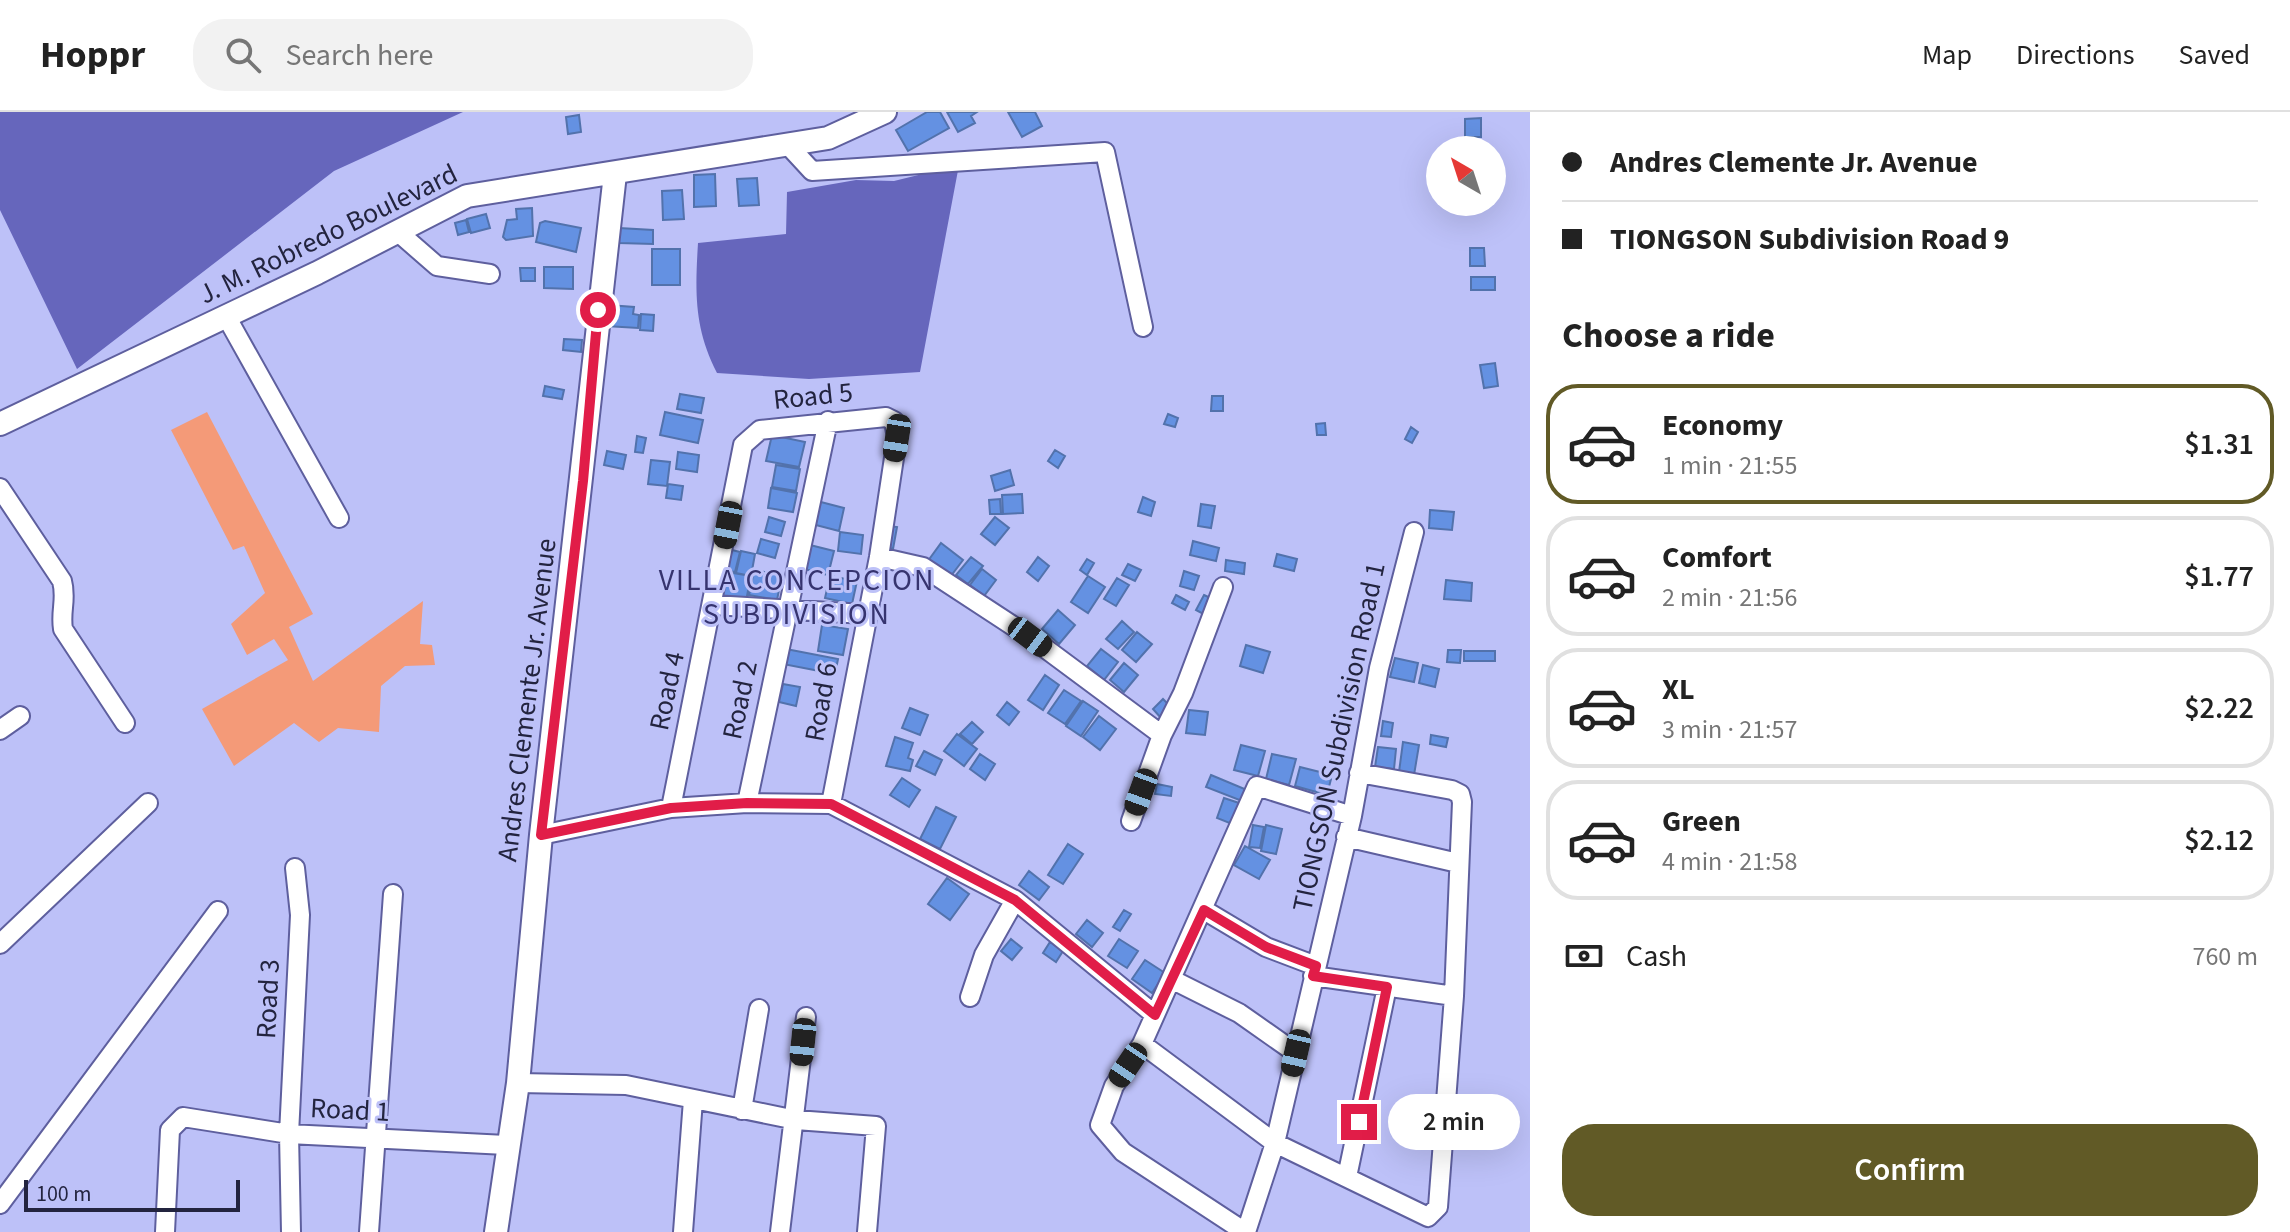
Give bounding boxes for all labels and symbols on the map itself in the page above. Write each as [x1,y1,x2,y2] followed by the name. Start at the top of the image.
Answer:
[1426,136,1506,216] north arrow
[192,154,464,314] street label: J. M. Robredo Boulevard
[580,292,616,328] route start
[771,372,855,420] street label: Road 5
[881,412,913,464] car
[712,499,744,551] car
[487,536,567,864] street label: Andres Clemente Jr. Avenue
[659,559,935,636] district label: VILLA CONCEPCION SUBDIVISION
[1282,559,1396,915] street label: TIONGSON Subdivision Road 1
[1004,613,1056,661] car
[639,648,695,734] street label: Road 4
[712,657,768,743] street label: Road 2
[794,659,848,745] street label: Road 6
[1122,765,1160,819] car
[246,958,290,1040] street label: Road 3
[789,1017,817,1067] car
[1279,1027,1313,1079] car
[1105,1038,1151,1092] car
[309,1088,391,1132] street label: Road 1
[1387,1094,1519,1150] callout: 2 min
[1341,1104,1377,1140] route end
[24,1176,240,1212] scale bar

